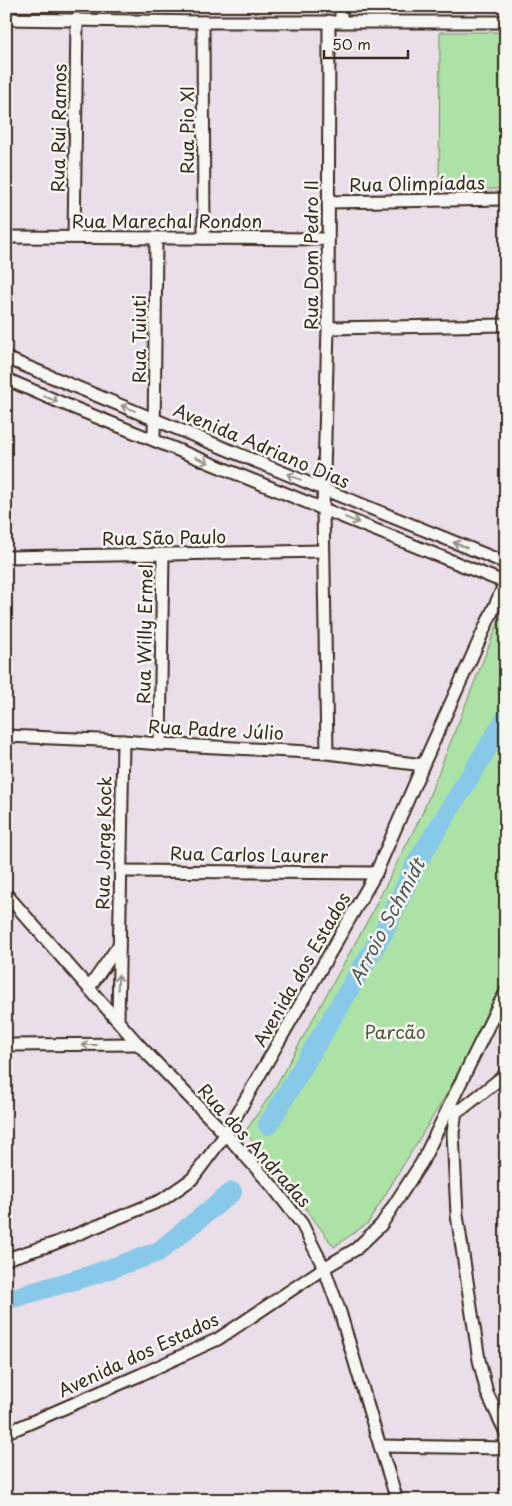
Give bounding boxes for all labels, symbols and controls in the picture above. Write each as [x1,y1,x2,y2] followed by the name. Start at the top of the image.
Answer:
[324,28,408,60] scale bar
[332,32,371,55] text: 50 m
[43,63,73,193] street label: Rua Rui Ramos
[173,86,200,174] street label: Rua Pio XI
[349,168,485,198] street label: Rua Olimpíadas
[297,180,324,330] street label: Rua Dom Pedro II
[72,207,262,234] street label: Rua Marechal Rondon
[125,295,152,383] street label: Rua Tuiuti
[43,394,58,404] one-way arrow
[170,396,354,494] street label: Avenida Adriano Dias
[121,402,136,412] one-way arrow
[194,456,209,465] one-way arrow
[287,472,302,481] one-way arrow
[344,516,359,526] one-way arrow
[102,522,226,552] street label: Rua São Paulo
[453,540,469,549] one-way arrow
[129,564,159,704] street label: Rua Willy Ermel
[147,712,285,746] street label: Rua Padre Júlio
[88,776,118,910] street label: Rua Jorge Kock
[170,839,329,869] street label: Rua Carlos Laurer
[341,851,432,989] water label: Arroio Schmidt
[246,887,356,1051] street label: Avenida dos Estados
[113,975,123,991] one-way arrow
[364,1018,426,1045] park label: Parcão
[82,1040,98,1050] one-way arrow
[192,1077,318,1213] street label: Rua dos Andradas
[53,1305,223,1403] street label: Avenida dos Estados

